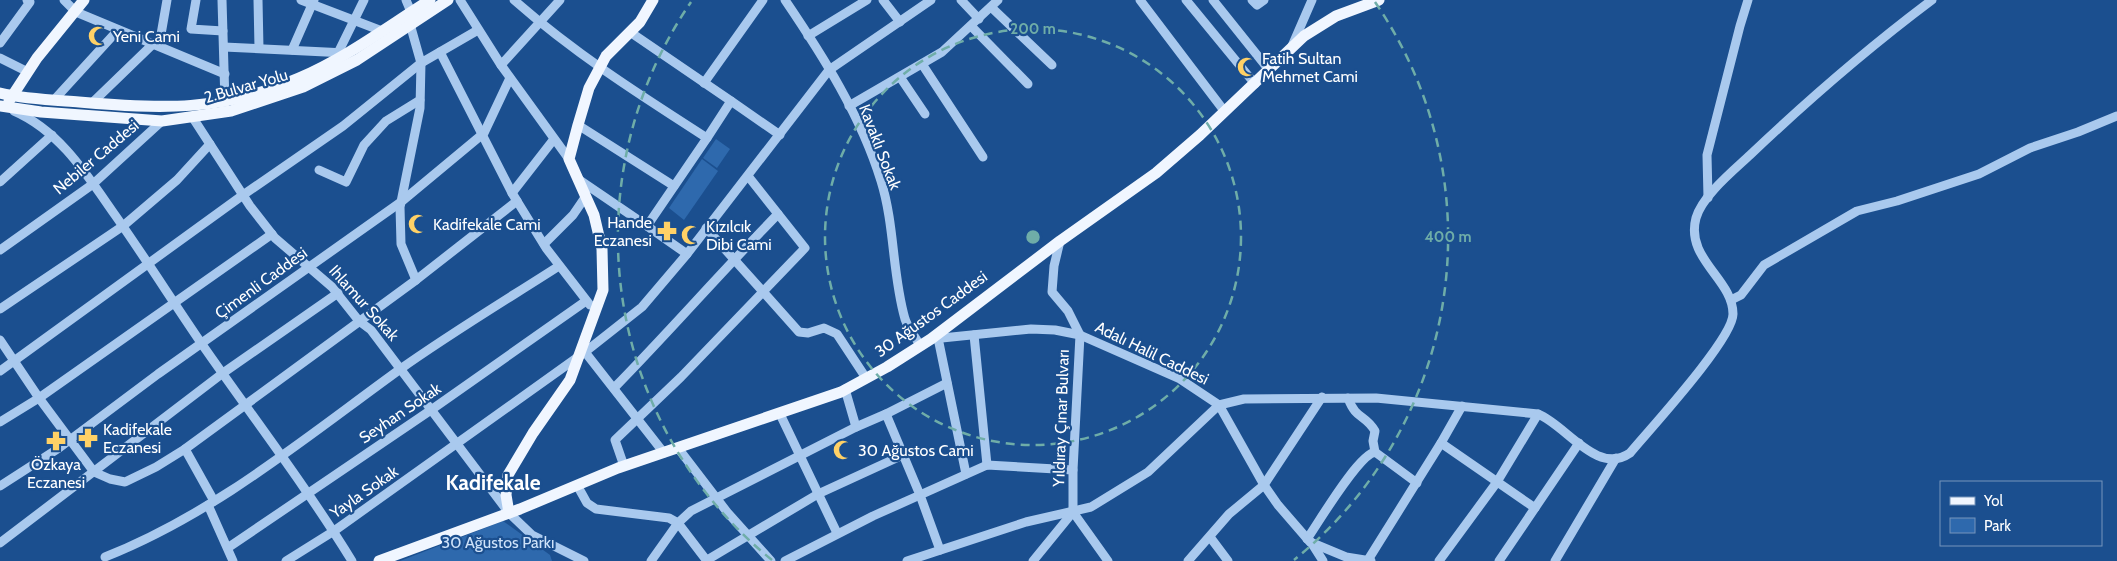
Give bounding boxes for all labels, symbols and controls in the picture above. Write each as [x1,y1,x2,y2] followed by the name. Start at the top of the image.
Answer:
[1010,20,1056,38] text: 200 m
[87,25,109,47] mosque icon: Yeni Cami
[112,27,180,46] place label: Yeni Cami
[1262,49,1358,86] place label: Fatih Sultan Mehmet Cami
[1236,56,1258,78] mosque icon: Fatih Sultan Mehmet Cami
[202,65,290,107] street label: 2.Bulvar Yolu
[855,102,905,193] street label: Kavaklı Sokak
[49,116,143,198] street label: Nebiler Caddesi
[407,213,429,235] mosque icon: Kadifekale Cami
[594,213,652,250] place label: Hande Eczanesi
[433,215,541,234] place label: Kadifekale Cami
[706,217,772,254] place label: Kızılcık Dibi Cami
[656,220,678,242] pharmacy icon: Hande Eczanesi
[680,224,702,246] mosque icon: Kızılcık Dibi Cami
[1024,228,1042,246] centre of rings
[1425,228,1471,246] text: 400 m
[211,243,311,323] street label: Çimenli Caddesi
[325,261,403,345] street label: Ihlamur Sokak
[871,267,991,361] street label: 30 Ağustos Caddesi
[1092,317,1212,389] street label: Adalı Halil Caddesi
[1049,349,1073,488] street label: Yıldıray Çınar Bulvarı
[356,378,445,447] street label: Seyhan Sokak
[103,420,172,457] place label: Kadifekale Eczanesi
[77,427,99,449] pharmacy icon: Kadifekale Eczanesi
[45,430,67,452] pharmacy icon: Özkaya Eczanesi
[832,439,854,461] mosque icon: 30 Ağustos Cami
[858,441,974,460] place label: 30 Ağustos Cami
[27,455,85,492] place label: Özkaya Eczanesi
[326,461,402,523] street label: Yayla Sokak
[445,470,541,495] district label: Kadifekale
[1940,481,2102,546] legend
[1983,492,2003,510] text: Yol
[1984,517,2011,535] text: Park
[442,533,554,552] park label: 30 Ağustos Parkı

